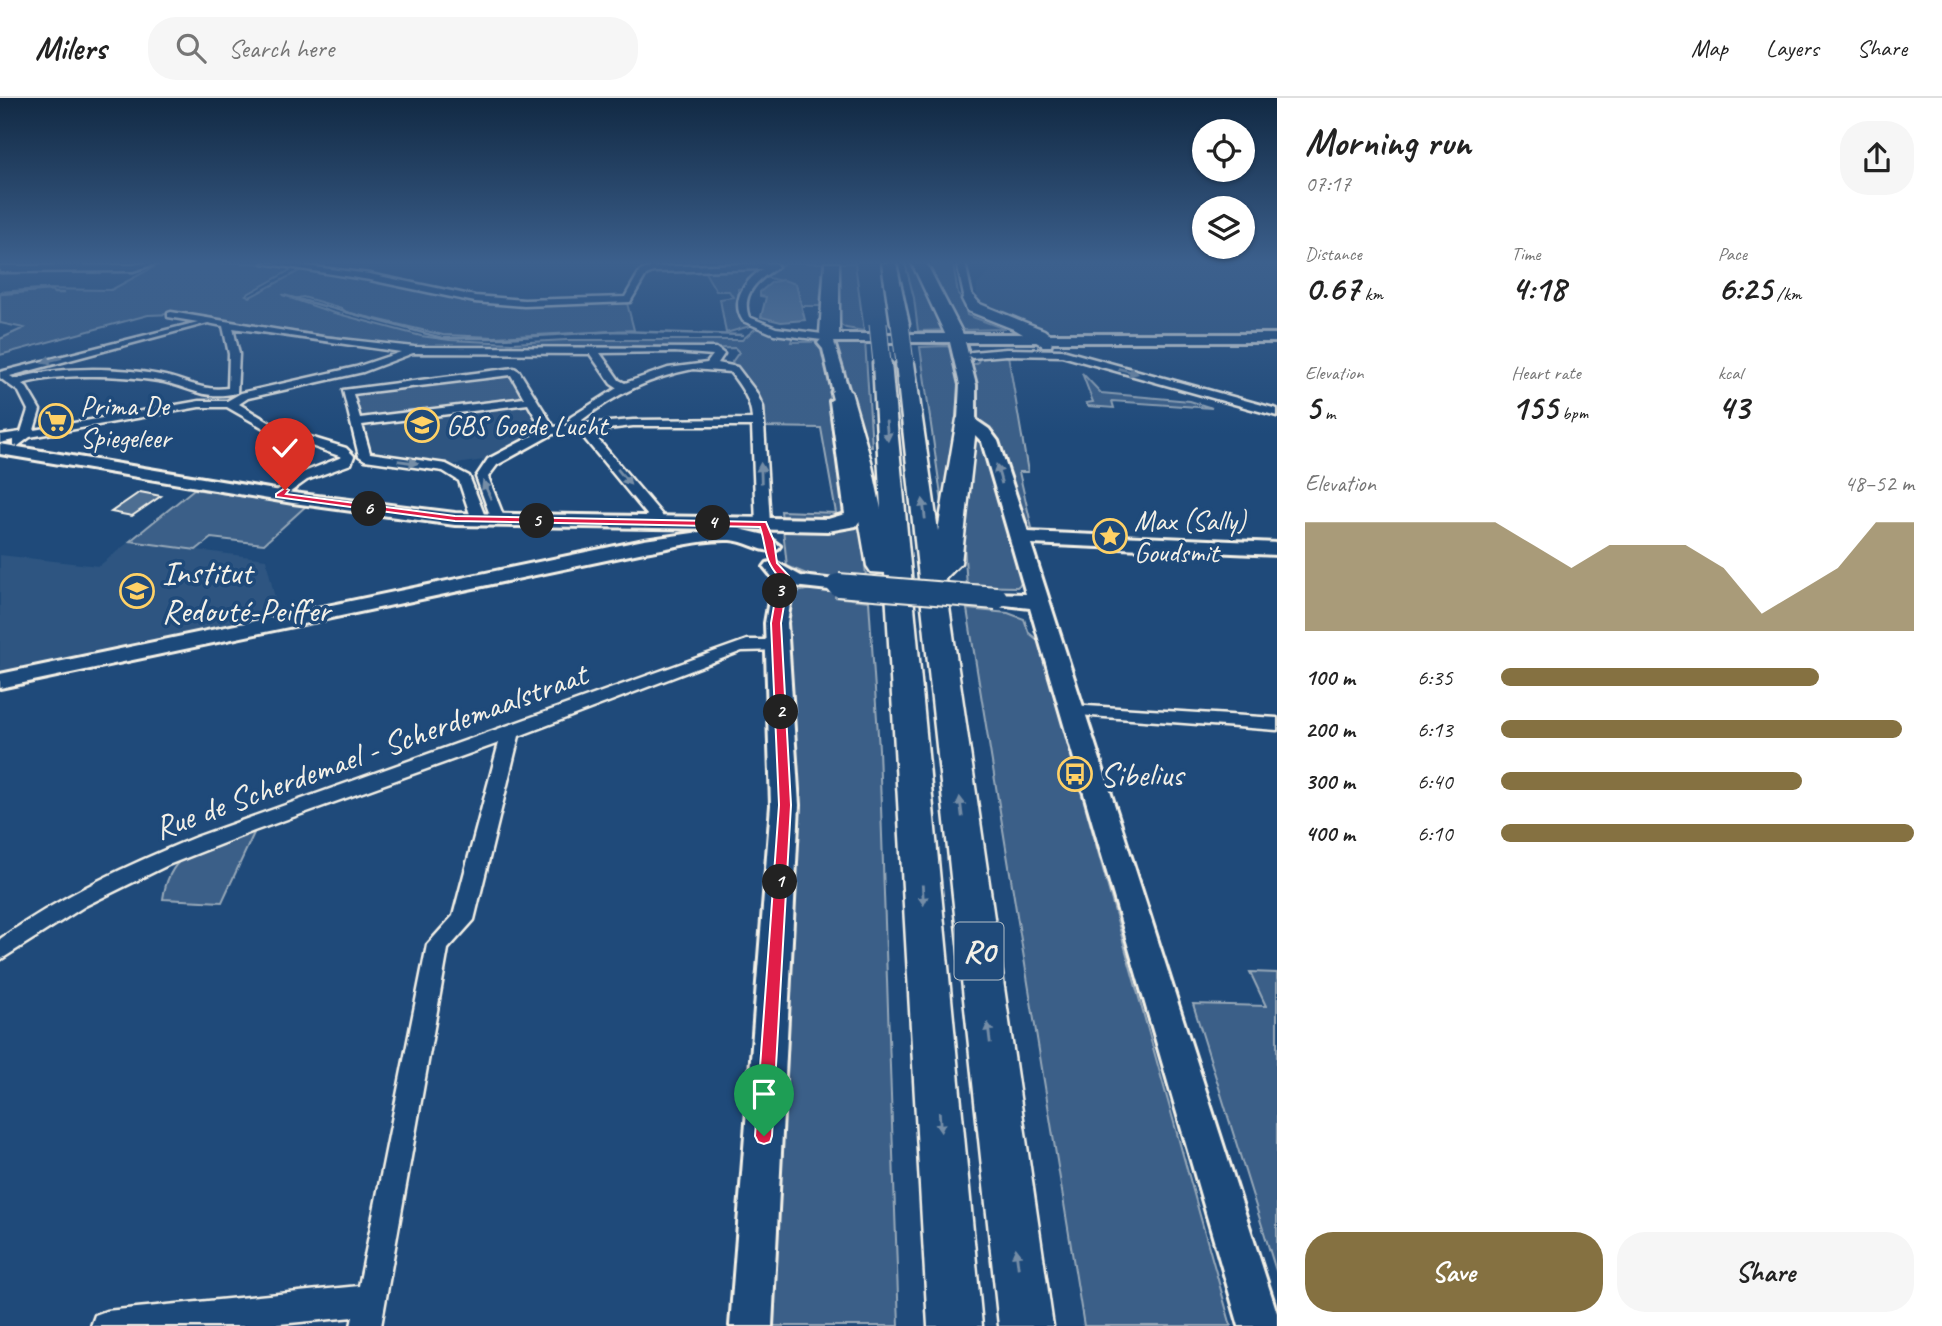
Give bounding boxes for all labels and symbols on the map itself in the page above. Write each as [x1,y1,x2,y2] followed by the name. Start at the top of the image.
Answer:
[41,355,63,366] one-way arrow
[1117,366,1139,377] one-way arrow
[80,388,174,455] place label: Prima De Spiegeleer
[37,402,75,440] supermarket icon: Prima De Spiegeleer
[403,406,441,444] school or university icon: GBS Goede Lucht
[446,408,610,443] place label: GBS Goede Lucht
[255,418,315,490] pin
[882,420,893,442] one-way arrow
[397,457,419,468] one-way arrow
[756,462,767,484] one-way arrow
[994,464,1004,485] one-way arrow
[616,468,632,486] one-way arrow
[482,479,493,500] one-way arrow
[352,492,386,526] pin: 6
[918,498,929,520] one-way arrow
[1134,503,1248,570] place label: Max (Sally) Goudsmit
[520,504,554,538] pin: 5
[696,506,730,540] pin: 4
[1091,517,1129,555] place icon: Max (Sally) Goudsmit
[162,552,333,632] place label: Institut Redouté-Peiffer
[118,572,156,610] school or university icon: Institut Redouté-Peiffer
[762,574,798,608] pin: 3
[148,652,595,849] street label: Rue de Scherdemael - Scherdemaalstraat
[764,694,798,730] pin: 2
[1100,754,1186,796] place label: Sibelius
[1056,755,1094,793] bus stop icon: Sibelius
[955,796,966,818] one-way arrow
[762,864,798,900] pin: 1
[918,884,929,906] one-way arrow
[954,922,1004,980] road number: R0
[983,1021,994,1043] one-way arrow
[734,1064,794,1136] pin
[935,1111,946,1133] one-way arrow
[1012,1247,1023,1269] one-way arrow

